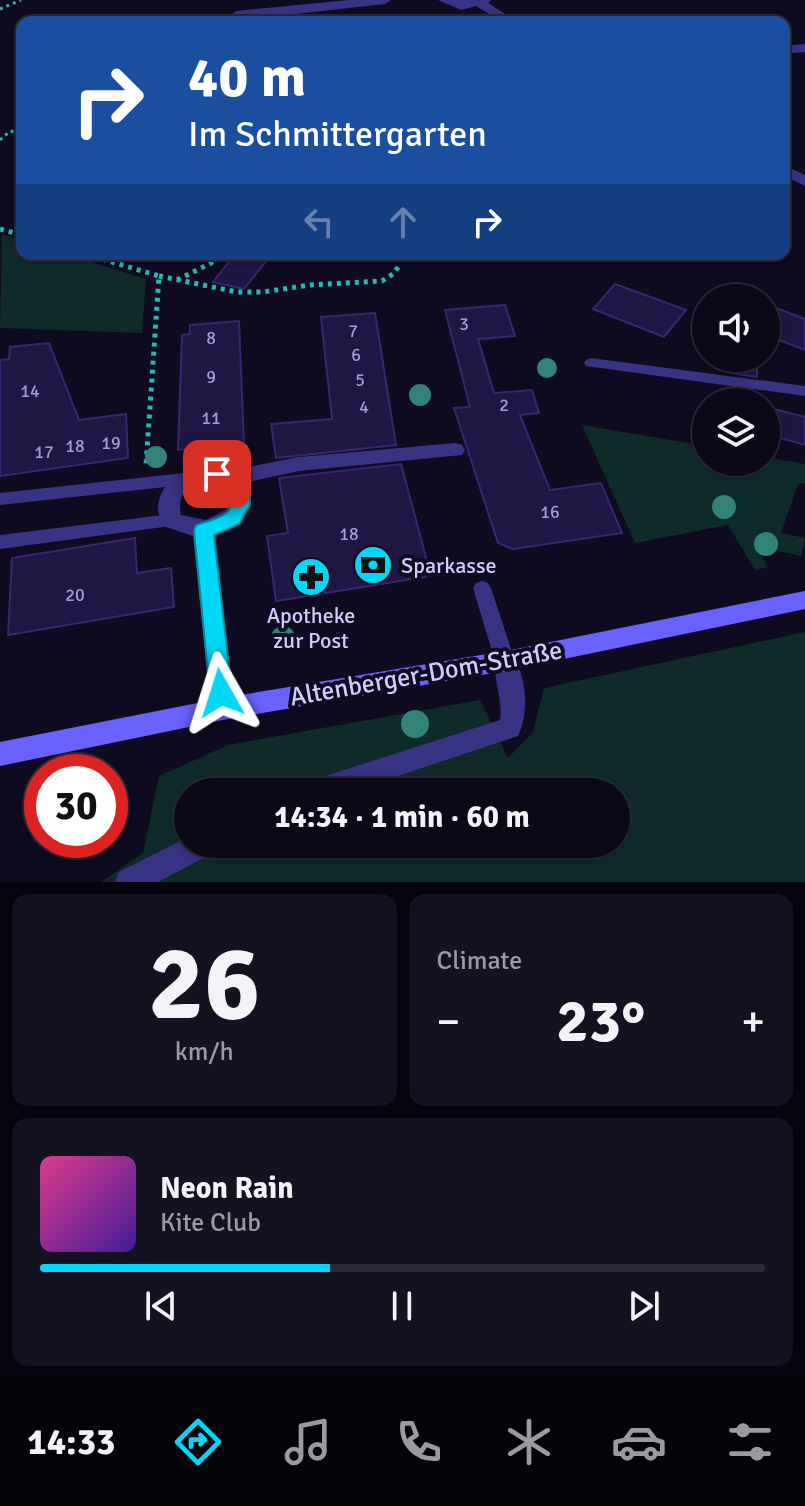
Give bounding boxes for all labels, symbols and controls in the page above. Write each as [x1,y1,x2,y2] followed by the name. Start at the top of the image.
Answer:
[188,43,306,112] text: 40 m
[56,48,160,152] icon: right
[188,112,487,157] text: Im Schmittergarten
[297,200,341,244] icon: left
[381,200,425,244] icon: ahead
[465,200,509,244] icon: right
[692,284,780,476] map controls
[692,284,780,372] button: sound
[459,313,469,335] house number: 3
[348,320,358,342] house number: 7
[206,327,216,349] house number: 8
[351,344,361,366] house number: 6
[206,366,216,388] house number: 9
[355,369,365,391] house number: 5
[20,380,40,402] house number: 14
[692,388,780,476] button: layers
[499,394,509,416] house number: 2
[359,396,369,418] house number: 4
[201,407,221,429] house number: 11
[101,432,121,454] house number: 19
[65,435,85,457] house number: 18
[183,440,251,508] pin
[34,441,54,463] house number: 17
[195,452,239,496] icon: arrive
[540,501,560,523] house number: 16
[339,523,359,545] house number: 18
[352,544,394,586] bank icon: Sparkasse
[401,552,497,579] place label: Sparkasse
[290,556,332,598] pharmacy icon: Apotheke zur Post
[65,584,85,606] house number: 20
[267,602,355,654] place label: Apotheke zur Post
[287,634,565,714] street label: Altenberger-Dom-Straße
[179,651,263,735] position arrow
[24,754,128,858] speed limit sign: 30
[274,799,530,836] text: 14:34 · 1 min · 60 m
[148,920,260,1048] text: 26
[437,945,522,977] text: Climate
[556,985,645,1059] text: 23°
[437,995,460,1049] text: −
[741,995,765,1049] text: +
[175,1036,234,1068] text: km/h
[160,1170,294,1207] text: Neon Rain
[160,1207,261,1239] text: Kite Club
[139,1284,183,1328] icon: previous
[380,1284,424,1328] icon: pause
[622,1284,666,1328] icon: next
[170,1414,226,1470] icon: directions
[280,1414,336,1470] icon: music
[391,1414,447,1470] icon: phone
[501,1414,557,1470] icon: climate
[611,1414,667,1470] icon: car
[722,1414,778,1470] icon: filters
[27,1420,116,1465] text: 14:33

